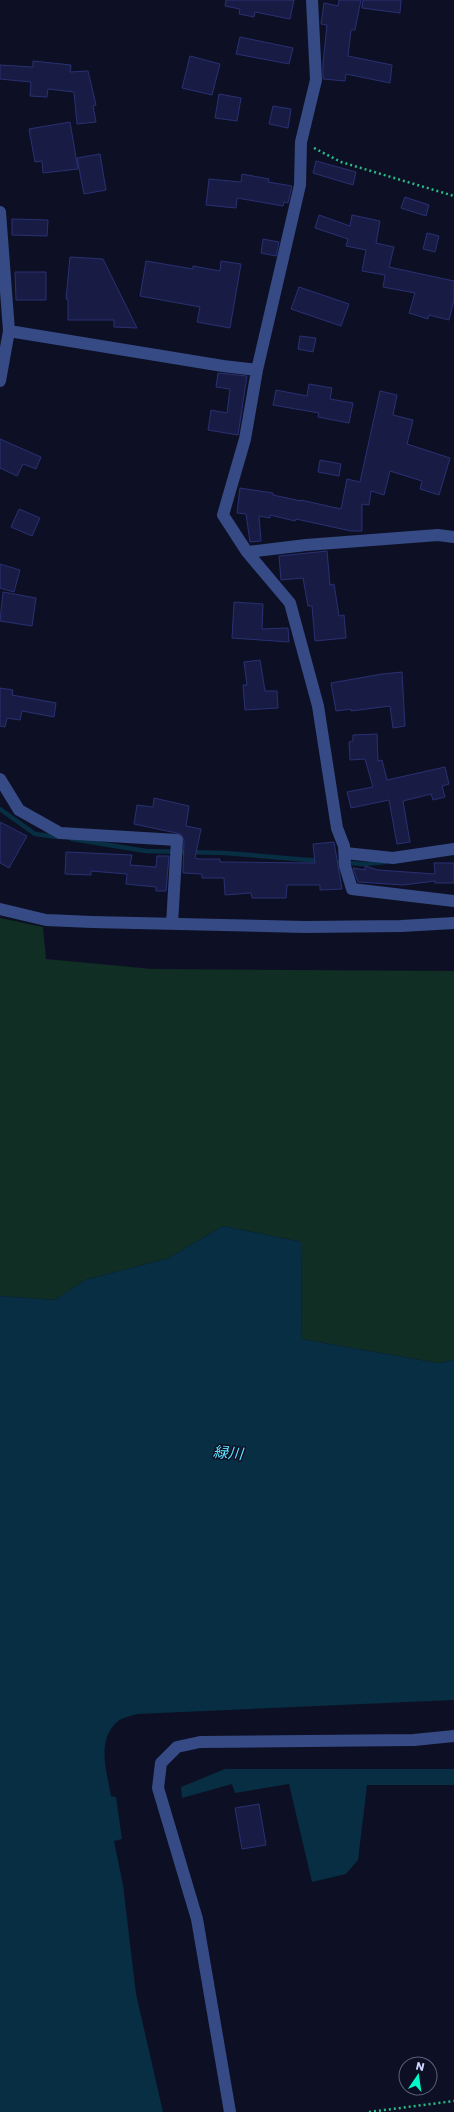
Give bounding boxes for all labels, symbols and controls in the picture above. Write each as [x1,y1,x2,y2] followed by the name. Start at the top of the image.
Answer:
[212,1441,246,1464] water label: 緑川
[398,2056,438,2096] north arrow
[414,2058,426,2075] text: N

